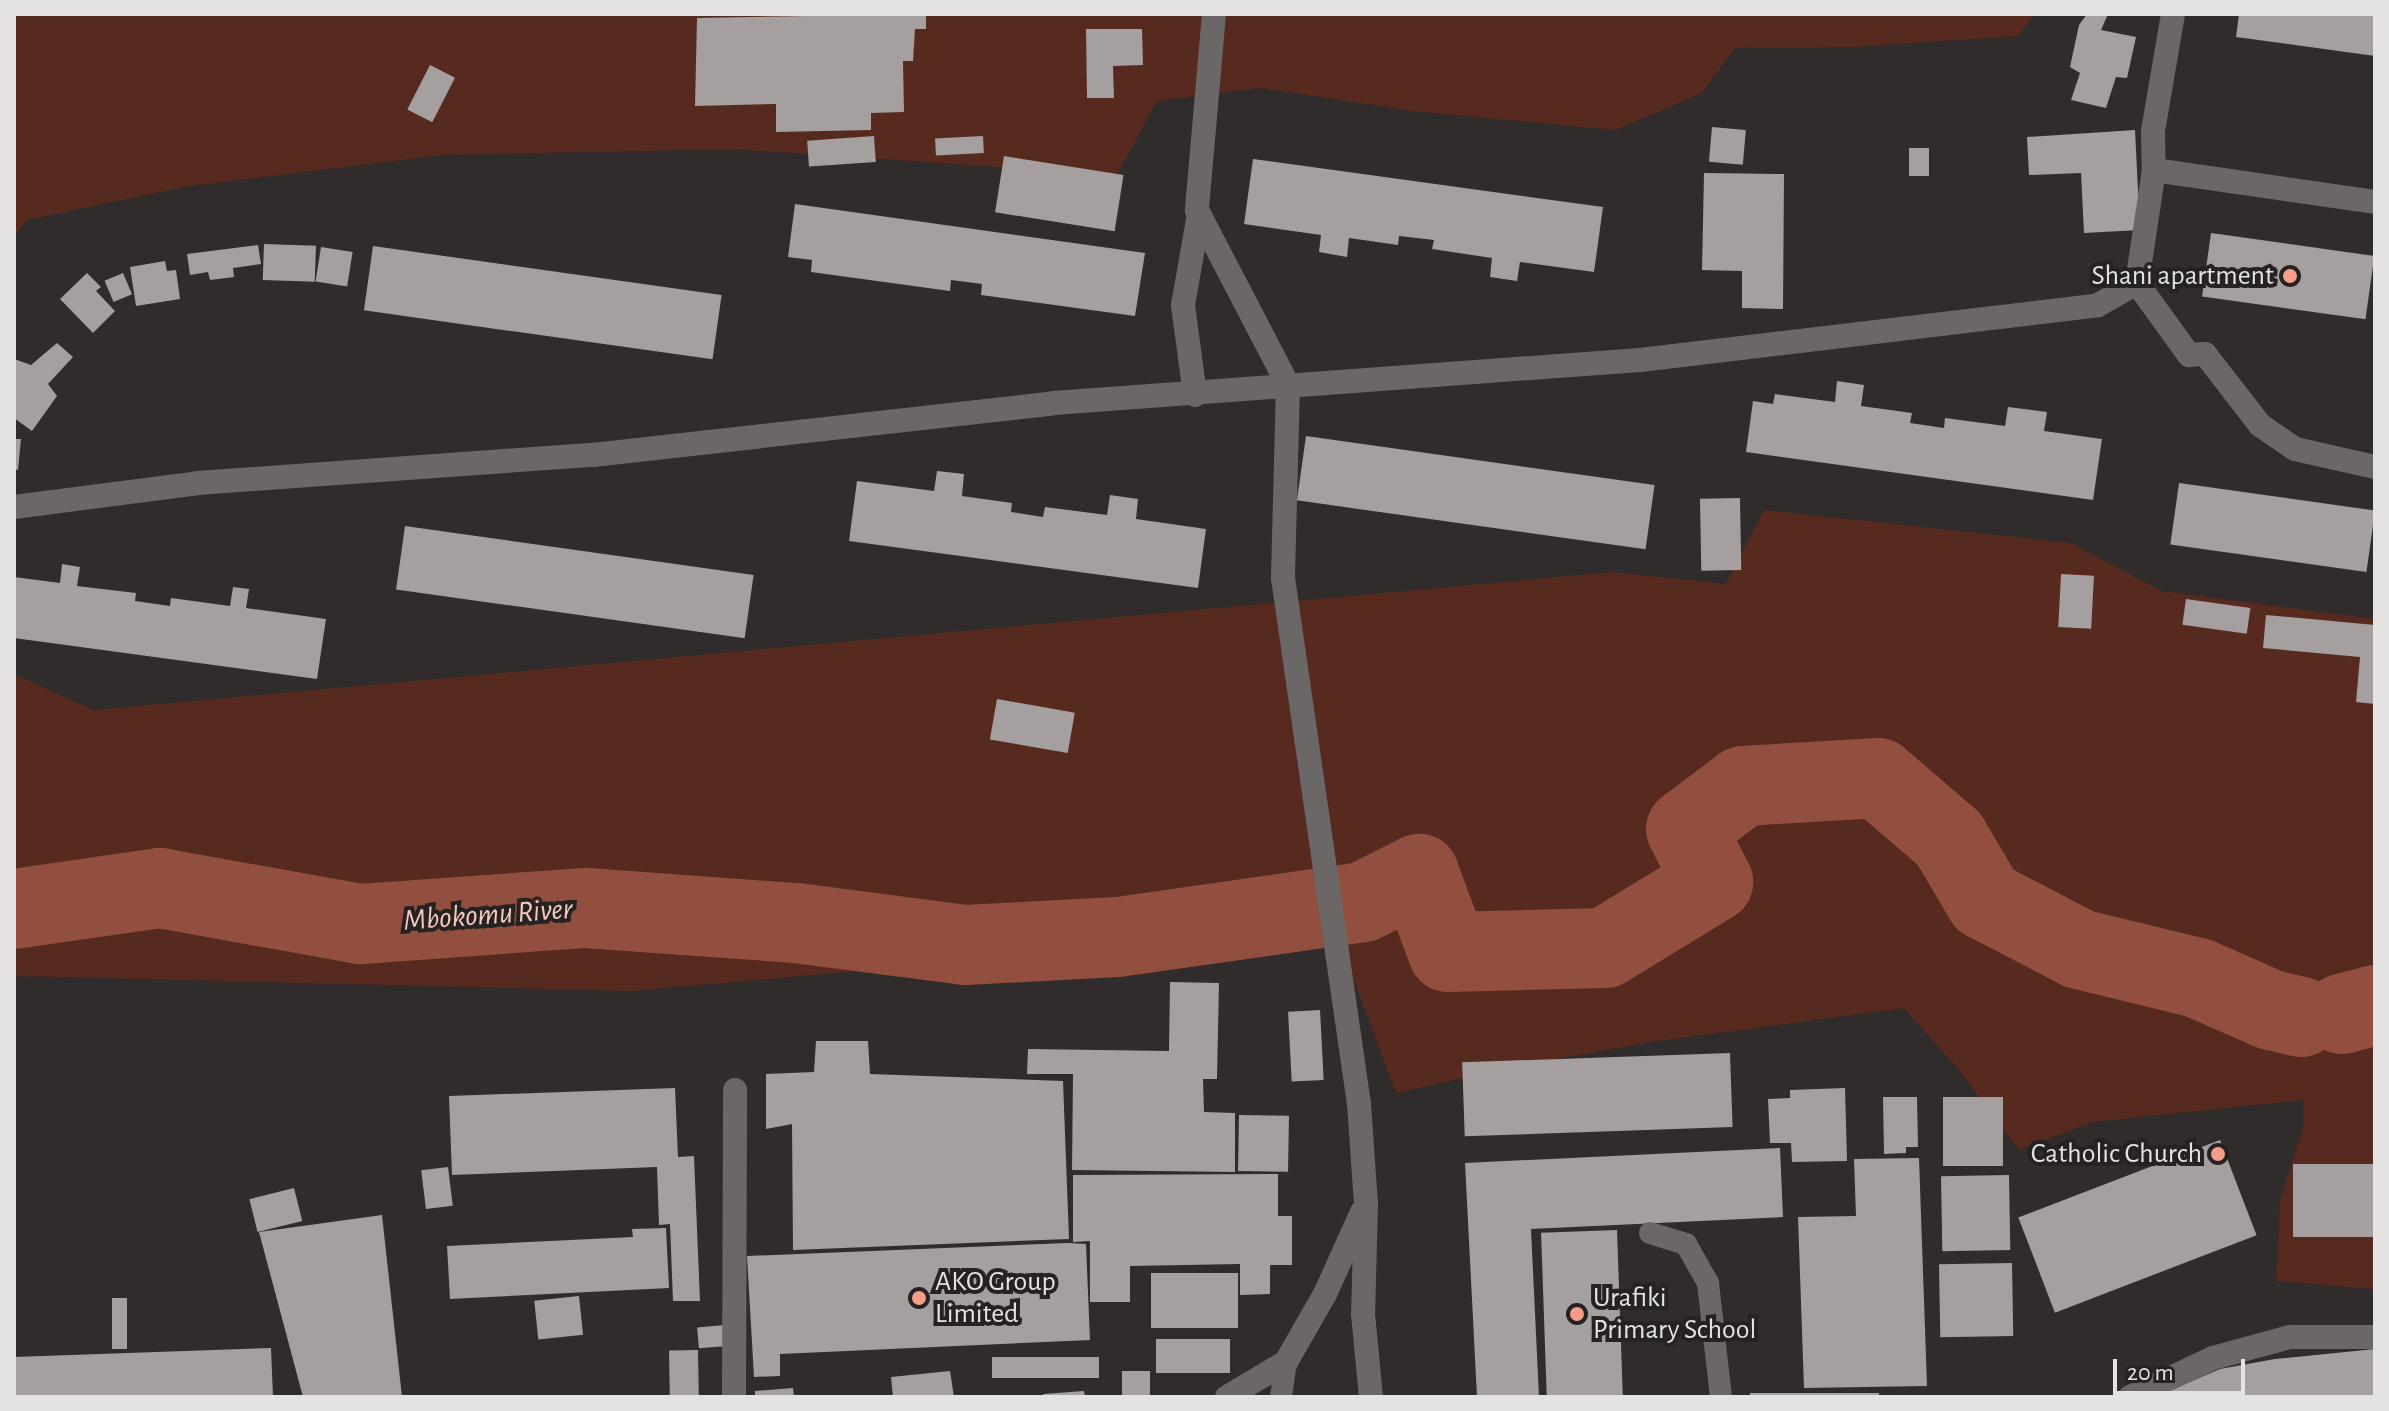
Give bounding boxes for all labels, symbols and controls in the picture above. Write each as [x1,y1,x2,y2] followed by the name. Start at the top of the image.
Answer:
[2091,259,2274,293] place label: Shani apartment
[2281,267,2299,285] marker: Shani apartment
[402,891,574,939] water label: Mbokomu River
[2031,1137,2202,1171] place label: Catholic Church
[2209,1145,2227,1163] marker: Catholic Church
[935,1265,1056,1331] place label: AKO Group Limited
[1593,1281,1756,1347] place label: Urafiki Primary School
[910,1289,928,1307] marker: AKO Group Limited
[1568,1305,1586,1323] marker: Urafiki Primary School
[2117,1343,2249,1393] scale bar
[2127,1361,2174,1385] text: 20 m

